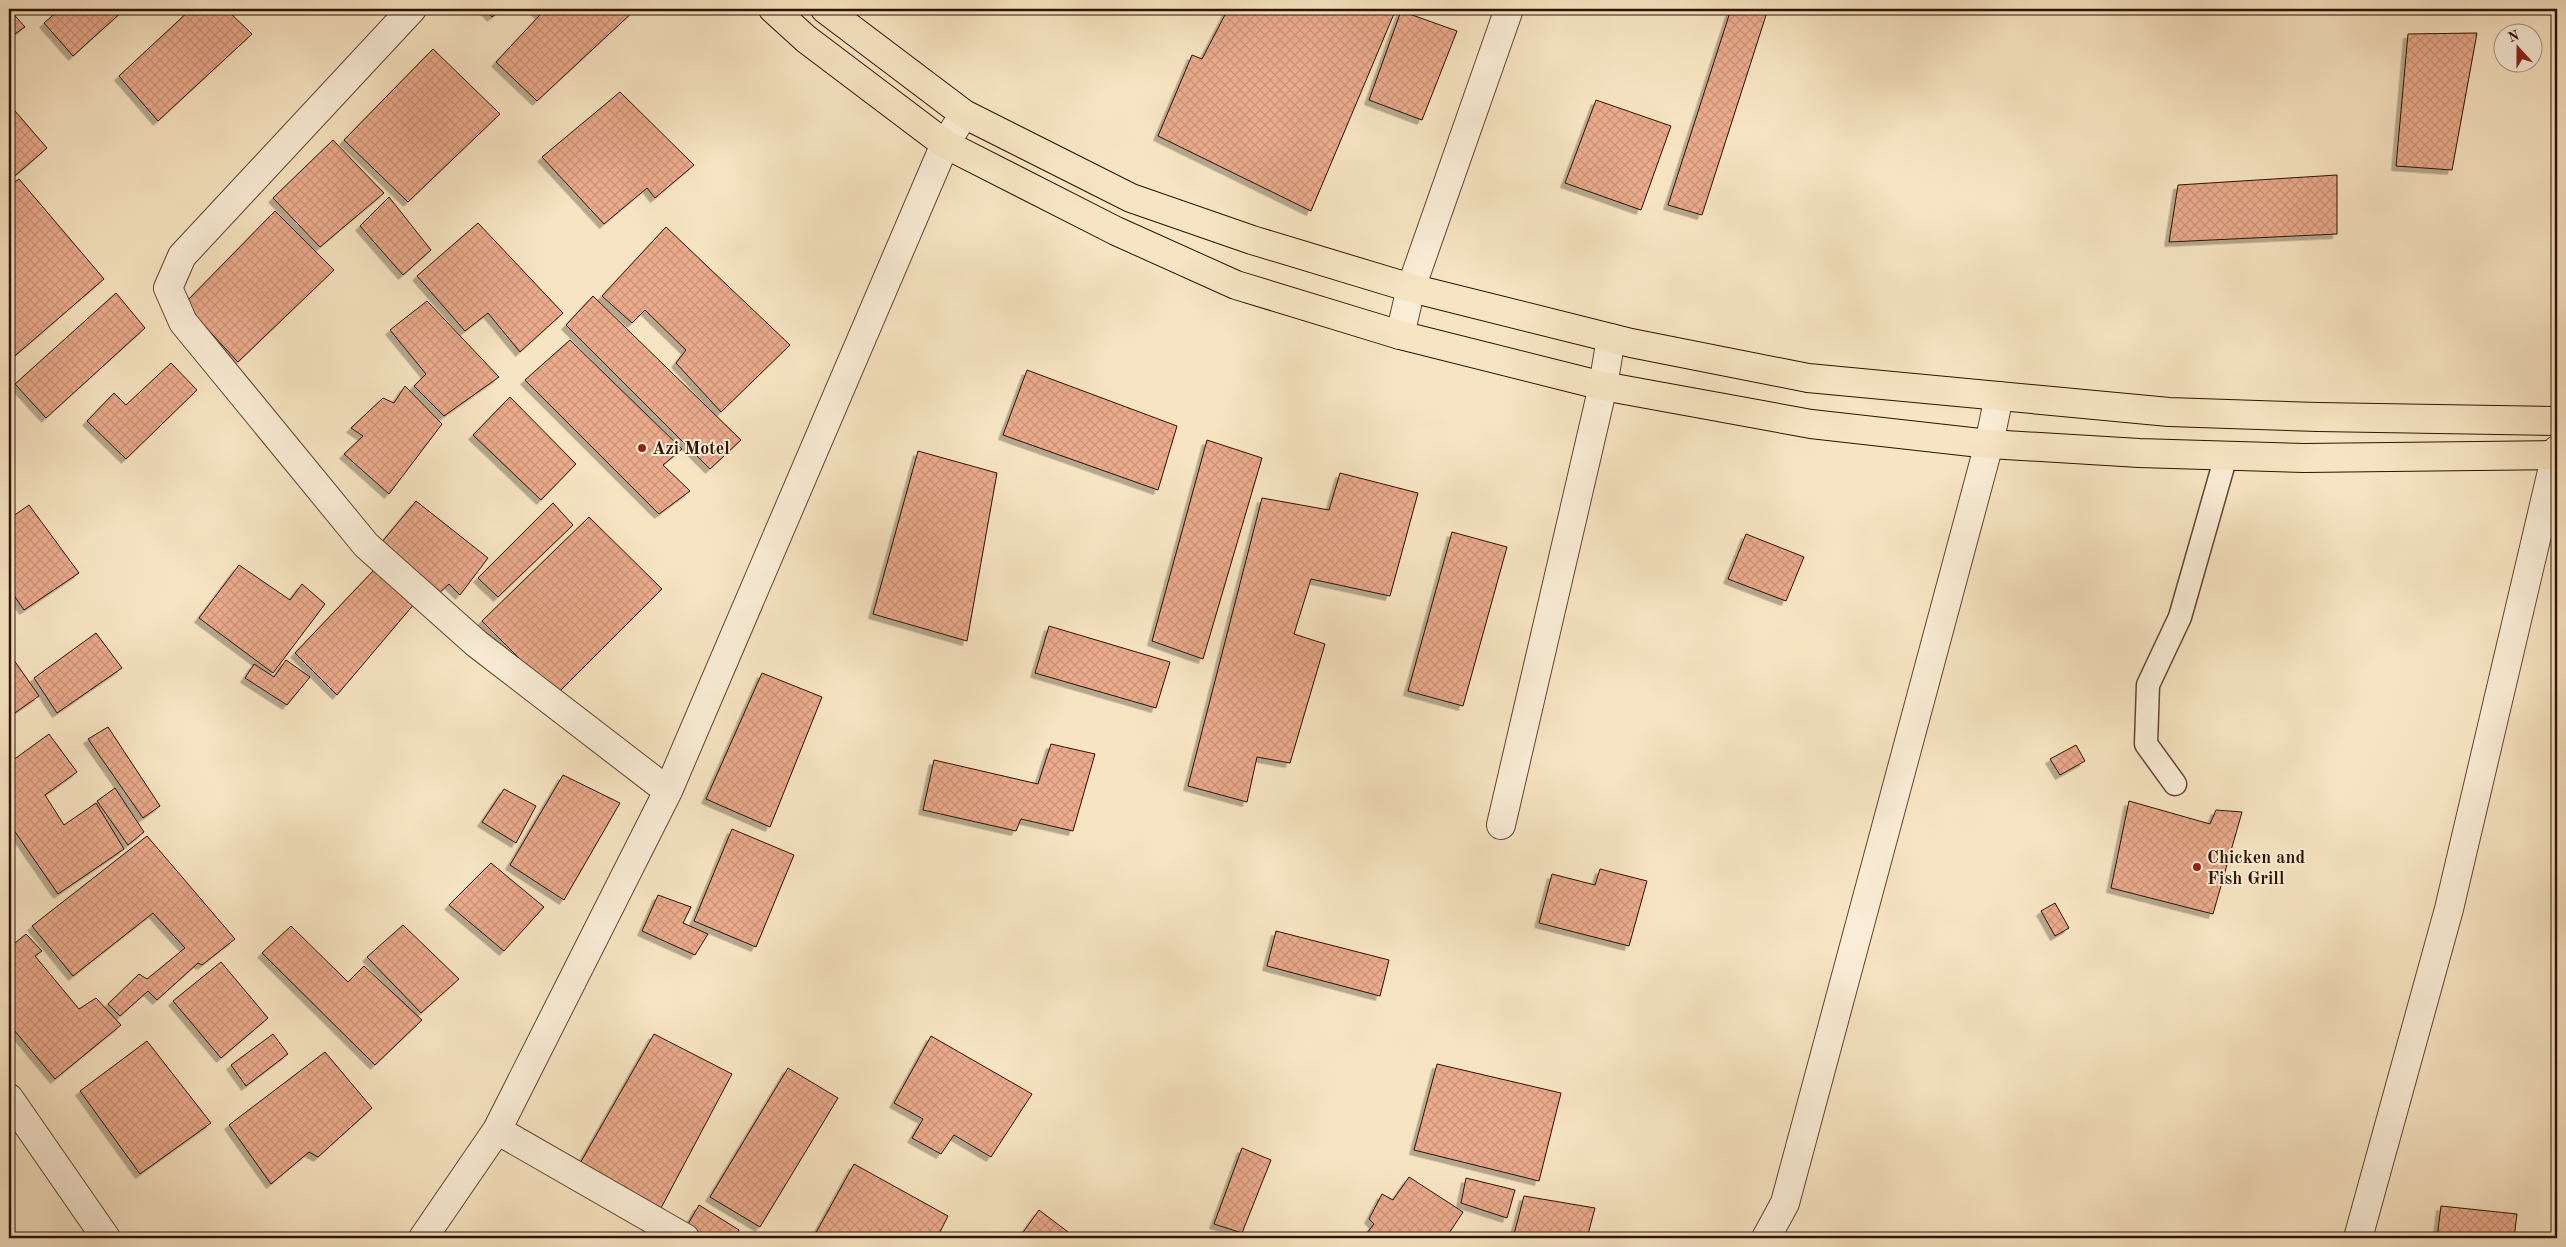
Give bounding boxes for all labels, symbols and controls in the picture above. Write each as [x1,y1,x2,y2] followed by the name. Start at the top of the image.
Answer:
[2494,22,2544,72] north arrow
[2506,28,2521,45] text: N
[652,440,730,458] place label: Azi Motel
[636,442,648,454] marker: Azi Motel
[2207,849,2305,888] place label: Chicken and Fish Grill
[2191,861,2203,873] marker: Chicken and Fish Grill

